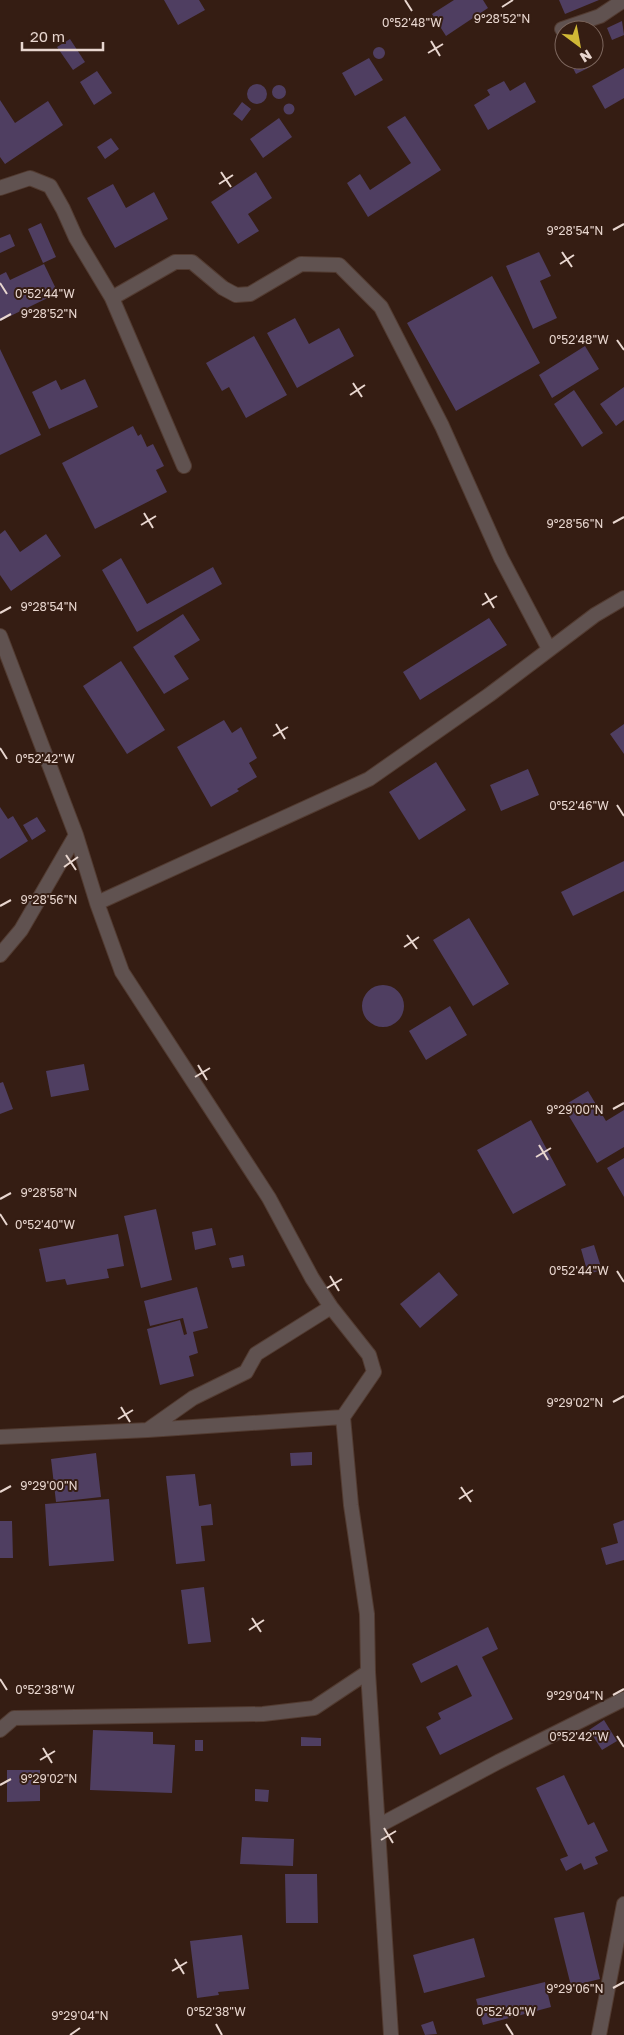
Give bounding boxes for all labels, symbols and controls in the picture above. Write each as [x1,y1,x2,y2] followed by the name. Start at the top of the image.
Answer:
[474,11,530,26] text: 9°28'52"N
[382,15,442,30] text: 0°52'48"W
[22,20,104,52] scale bar
[554,20,604,70] north arrow
[30,27,65,45] text: 20 m
[577,46,595,66] text: N
[547,223,603,238] text: 9°28'54"N
[15,286,75,301] text: 0°52'44"W
[21,306,77,321] text: 9°28'52"N
[549,332,609,347] text: 0°52'48"W
[547,516,603,531] text: 9°28'56"N
[21,599,77,614] text: 9°28'54"N
[15,751,75,766] text: 0°52'42"W
[549,798,609,813] text: 0°52'46"W
[21,892,77,907] text: 9°28'56"N
[546,1102,604,1117] text: 9°29'00"N
[21,1185,77,1200] text: 9°28'58"N
[15,1217,75,1232] text: 0°52'40"W
[549,1263,609,1278] text: 0°52'44"W
[546,1395,604,1410] text: 9°29'02"N
[20,1478,78,1493] text: 9°29'00"N
[15,1682,75,1697] text: 0°52'38"W
[546,1688,604,1703] text: 9°29'04"N
[549,1729,609,1744] text: 0°52'42"W
[20,1771,78,1786] text: 9°29'02"N
[546,1981,604,1996] text: 9°29'06"N
[186,2004,246,2019] text: 0°52'38"W
[476,2004,536,2019] text: 0°52'40"W
[51,2008,109,2023] text: 9°29'04"N

